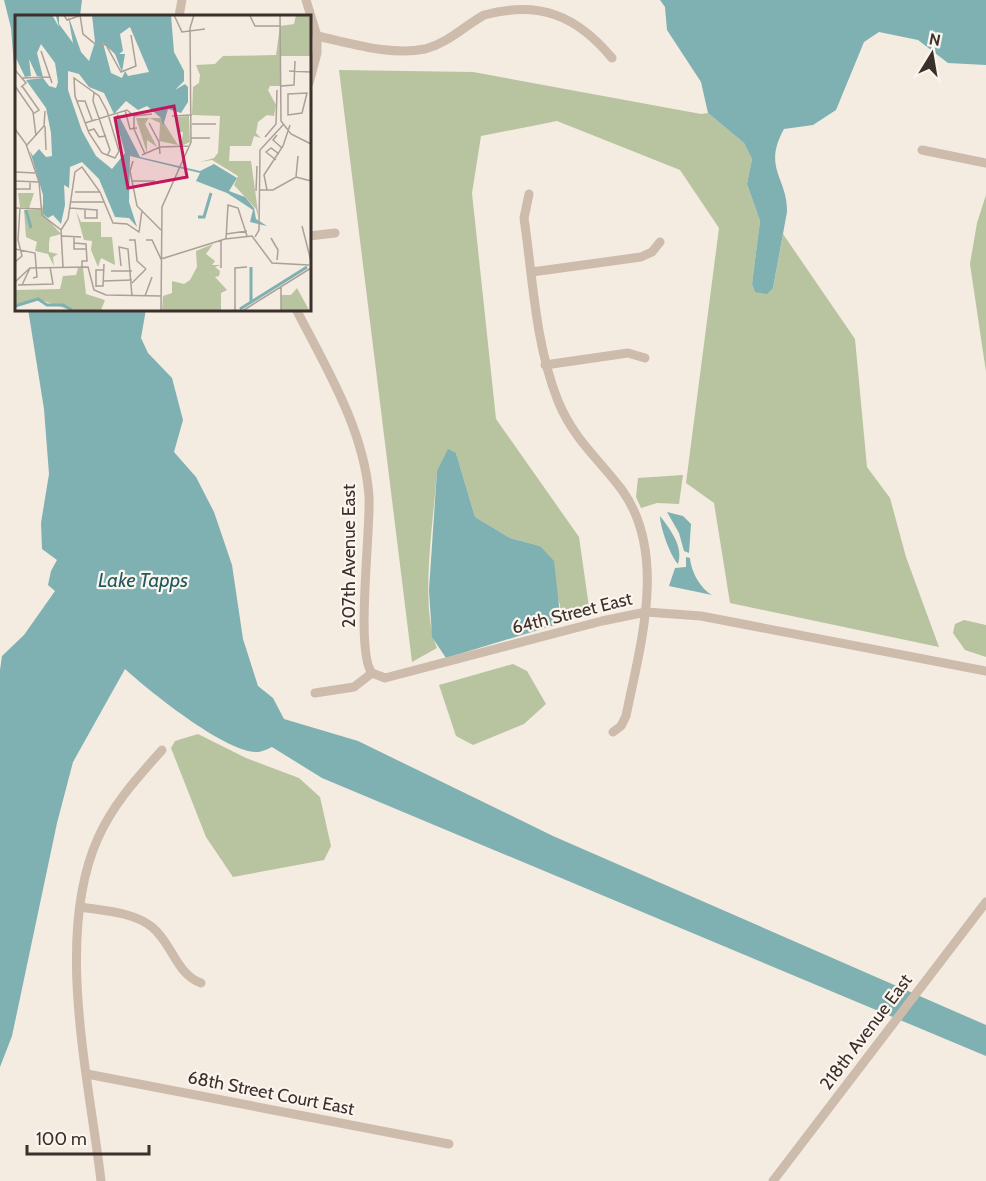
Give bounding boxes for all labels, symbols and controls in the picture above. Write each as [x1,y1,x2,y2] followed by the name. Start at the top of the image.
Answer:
[15,15,310,310] inset map
[902,24,962,84] north arrow
[927,29,942,50] text: N
[338,484,360,628] street label: 207th Avenue East
[98,568,188,592] water label: Lake Tapps
[510,587,634,639] street label: 64th Street East
[815,970,917,1094] street label: 218th Avenue East
[186,1066,356,1120] street label: 68th Street Court East
[27,1118,148,1156] scale bar
[36,1128,87,1150] text: 100 m

